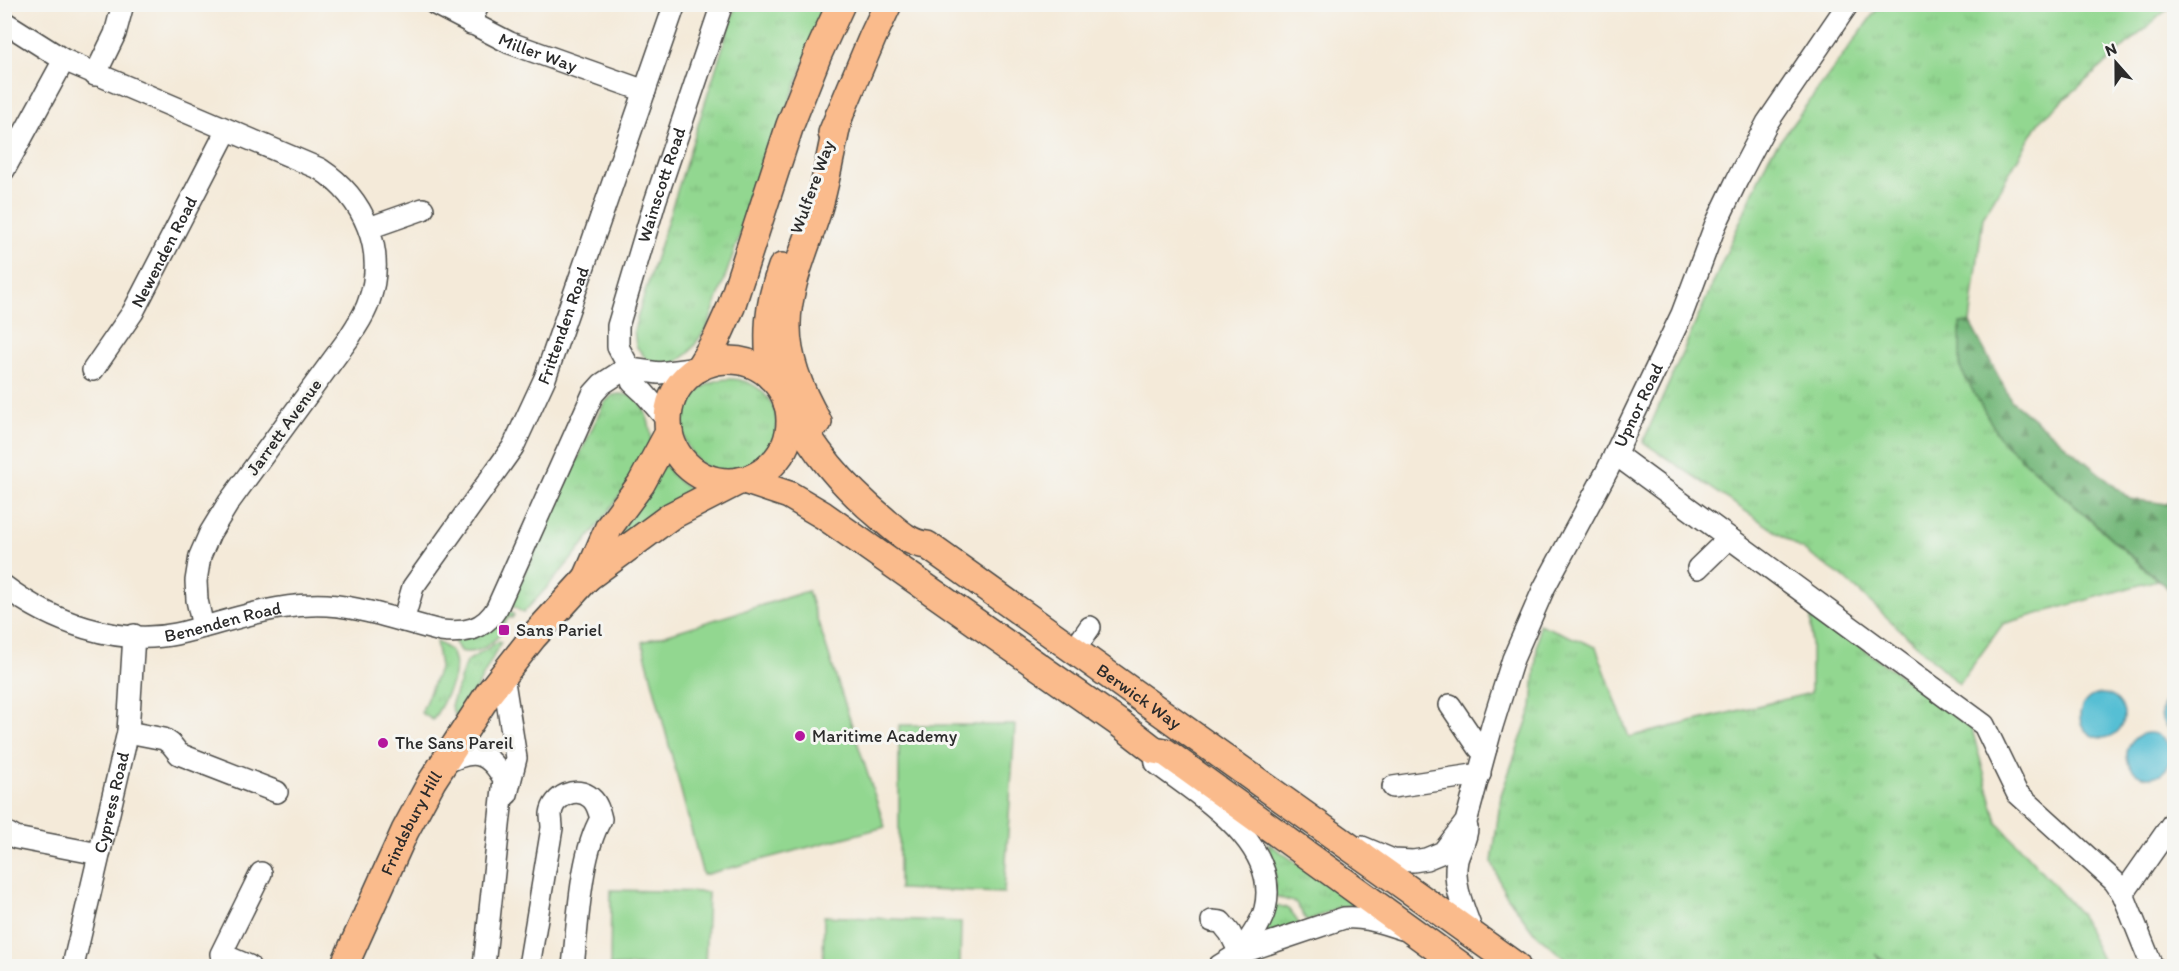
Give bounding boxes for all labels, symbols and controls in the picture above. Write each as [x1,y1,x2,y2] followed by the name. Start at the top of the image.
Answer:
[495,28,581,77] street label: Miller Way
[2086,33,2146,93] north arrow
[2102,39,2119,60] text: N
[632,124,691,245] street label: Wainscott Road
[785,137,839,237] street label: Wulfere Way
[126,192,202,311] street label: Newenden Road
[532,264,594,388] street label: Frittenden Road
[1609,359,1668,451] street label: Upnor Road
[241,374,327,480] street label: Jarrett Avenue
[163,597,283,647] street label: Benenden Road
[516,619,602,641] place label: Sans Pariel
[497,623,511,637] marker: Sans Pariel
[1092,659,1186,735] street label: Berwick Way
[812,725,958,747] place label: Maritime Academy
[793,729,807,743] marker: Maritime Academy
[395,732,513,754] place label: The Sans Pareil
[376,736,390,750] marker: The Sans Pareil
[89,749,134,855] street label: Cypress Road
[375,766,447,879] street label: Frindsbury Hill

